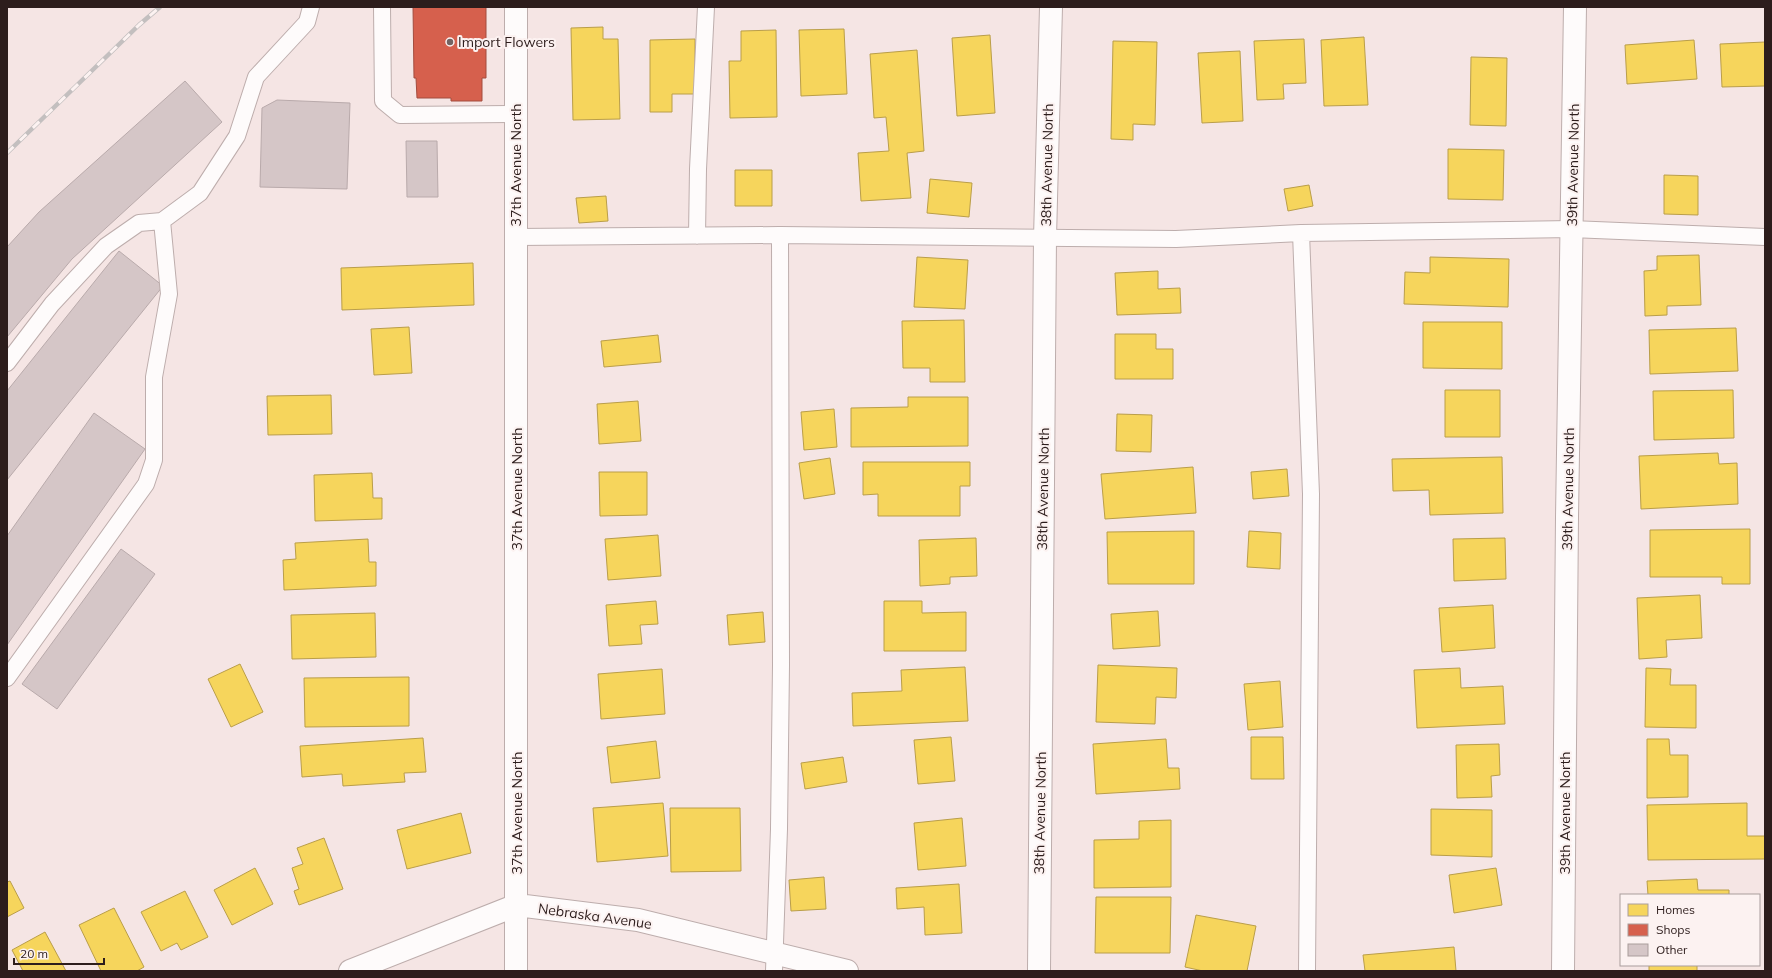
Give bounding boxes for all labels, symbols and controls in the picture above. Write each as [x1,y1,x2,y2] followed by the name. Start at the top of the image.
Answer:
[458,33,555,51] place label: Import Flowers
[445,37,455,47] marker: Import Flowers
[1037,103,1057,227] street label: 38th Avenue North
[1563,103,1583,227] street label: 39th Avenue North
[507,104,525,227] street label: 37th Avenue North
[1033,427,1053,551] street label: 38th Avenue North
[1558,427,1578,551] street label: 39th Avenue North
[508,428,526,551] street label: 37th Avenue North
[1030,751,1050,875] street label: 38th Avenue North
[508,752,526,875] street label: 37th Avenue North
[1556,752,1574,875] street label: 39th Avenue North
[1620,894,1760,966] legend
[537,899,653,933] street label: Nebraska Avenue
[1656,902,1695,917] text: Homes
[1656,922,1691,937] text: Shops
[14,940,104,966] scale bar
[1656,942,1688,957] text: Other
[20,946,48,961] text: 20 m

